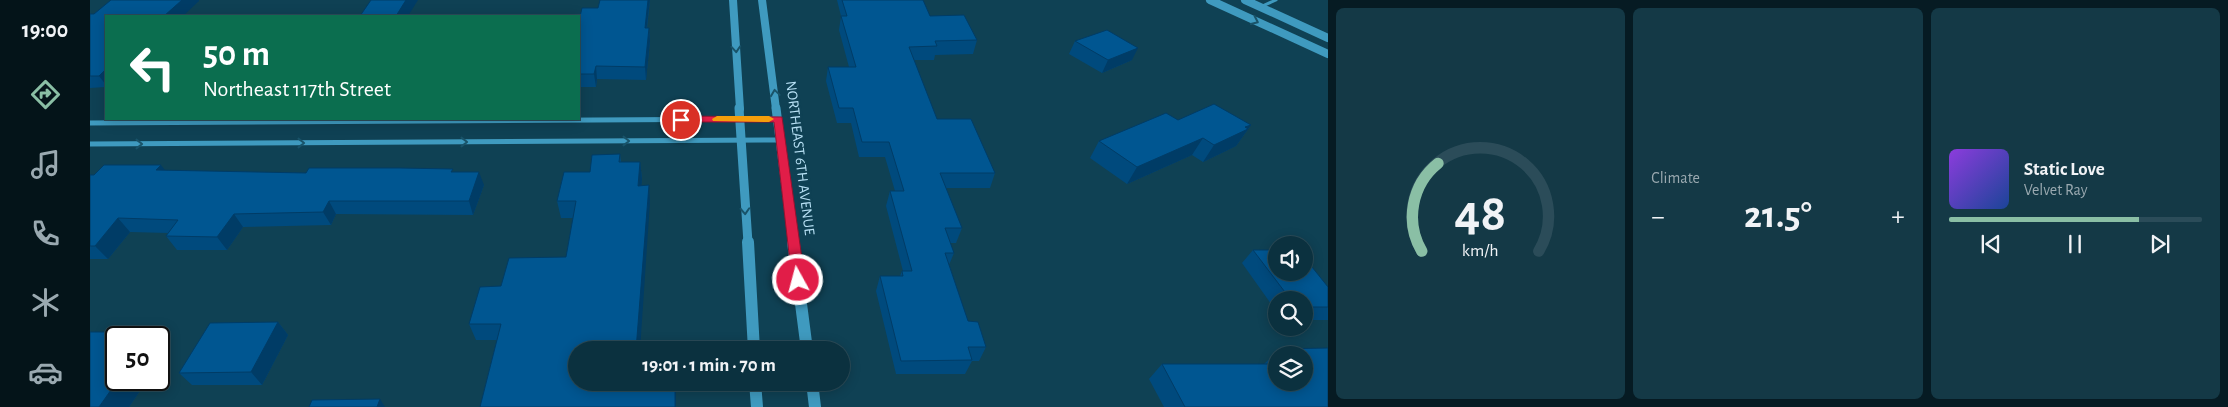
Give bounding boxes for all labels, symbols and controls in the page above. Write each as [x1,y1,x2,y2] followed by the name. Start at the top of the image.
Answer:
[1249,14,1258,24] one-way arrow
[22,19,68,41] text: 19:00
[120,35,185,100] icon: left
[203,37,270,72] text: 50 m
[730,45,741,53] one-way arrow
[28,77,63,112] icon: directions
[203,78,391,100] text: Northeast 117th Street
[783,80,817,236] street label: NORTHEAST 6TH AVENUE
[770,89,781,97] one-way arrow
[660,99,702,141] pin
[667,106,695,134] icon: arrive
[622,136,630,146] one-way arrow
[460,137,468,147] one-way arrow
[298,138,305,148] one-way arrow
[135,139,143,149] one-way arrow
[28,147,63,182] icon: music
[2024,160,2105,179] text: Static Love
[1651,170,1700,186] text: Climate
[2024,182,2088,198] text: Velvet Ray
[1455,188,1507,240] text: 48
[1744,197,1812,235] text: 21.5°
[1651,203,1665,231] text: −
[1891,203,1905,231] text: +
[740,207,751,215] one-way arrow
[28,216,63,251] icon: phone
[1977,230,2005,258] icon: previous
[2061,230,2089,258] icon: pause
[2146,230,2174,258] icon: next
[1268,236,1313,391] map controls
[1268,236,1313,281] button: sound
[1462,242,1499,260] text: km/h
[771,253,823,305] position arrow
[28,285,63,320] icon: climate
[1268,291,1313,336] button: search
[105,326,170,391] speed limit sign: 50
[1268,346,1313,391] button: layers
[28,355,63,390] icon: car
[642,356,776,375] text: 19:01 · 1 min · 70 m

